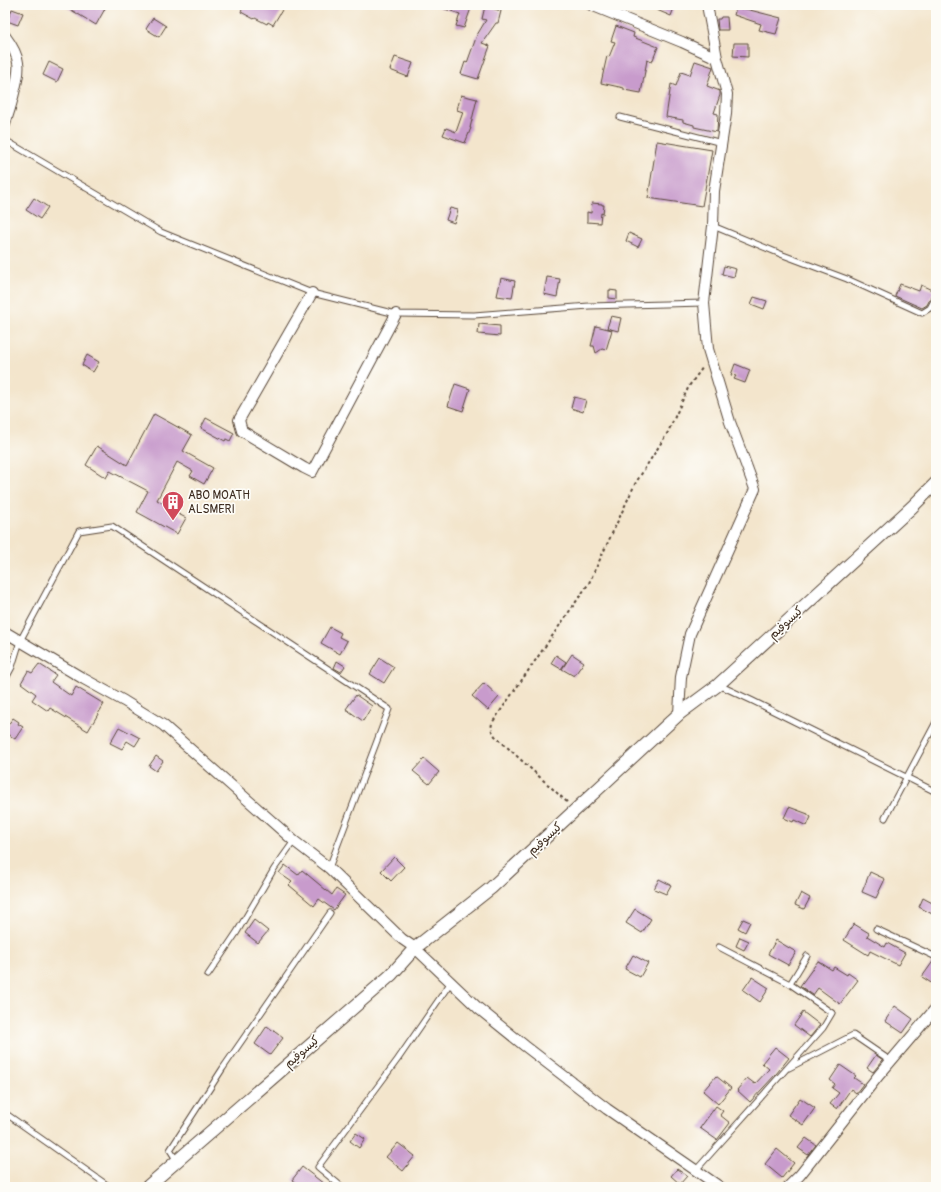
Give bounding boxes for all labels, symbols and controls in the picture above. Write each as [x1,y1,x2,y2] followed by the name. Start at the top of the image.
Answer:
[188,488,250,517] place label: ABO MOATH ALSMERI
[160,489,186,522] building icon: ABO MOATH ALSMERI
[766,603,807,644] street label: كيسوفيم
[525,819,566,860] street label: كيسوفيم
[281,1033,323,1072] street label: كيسوفيم

